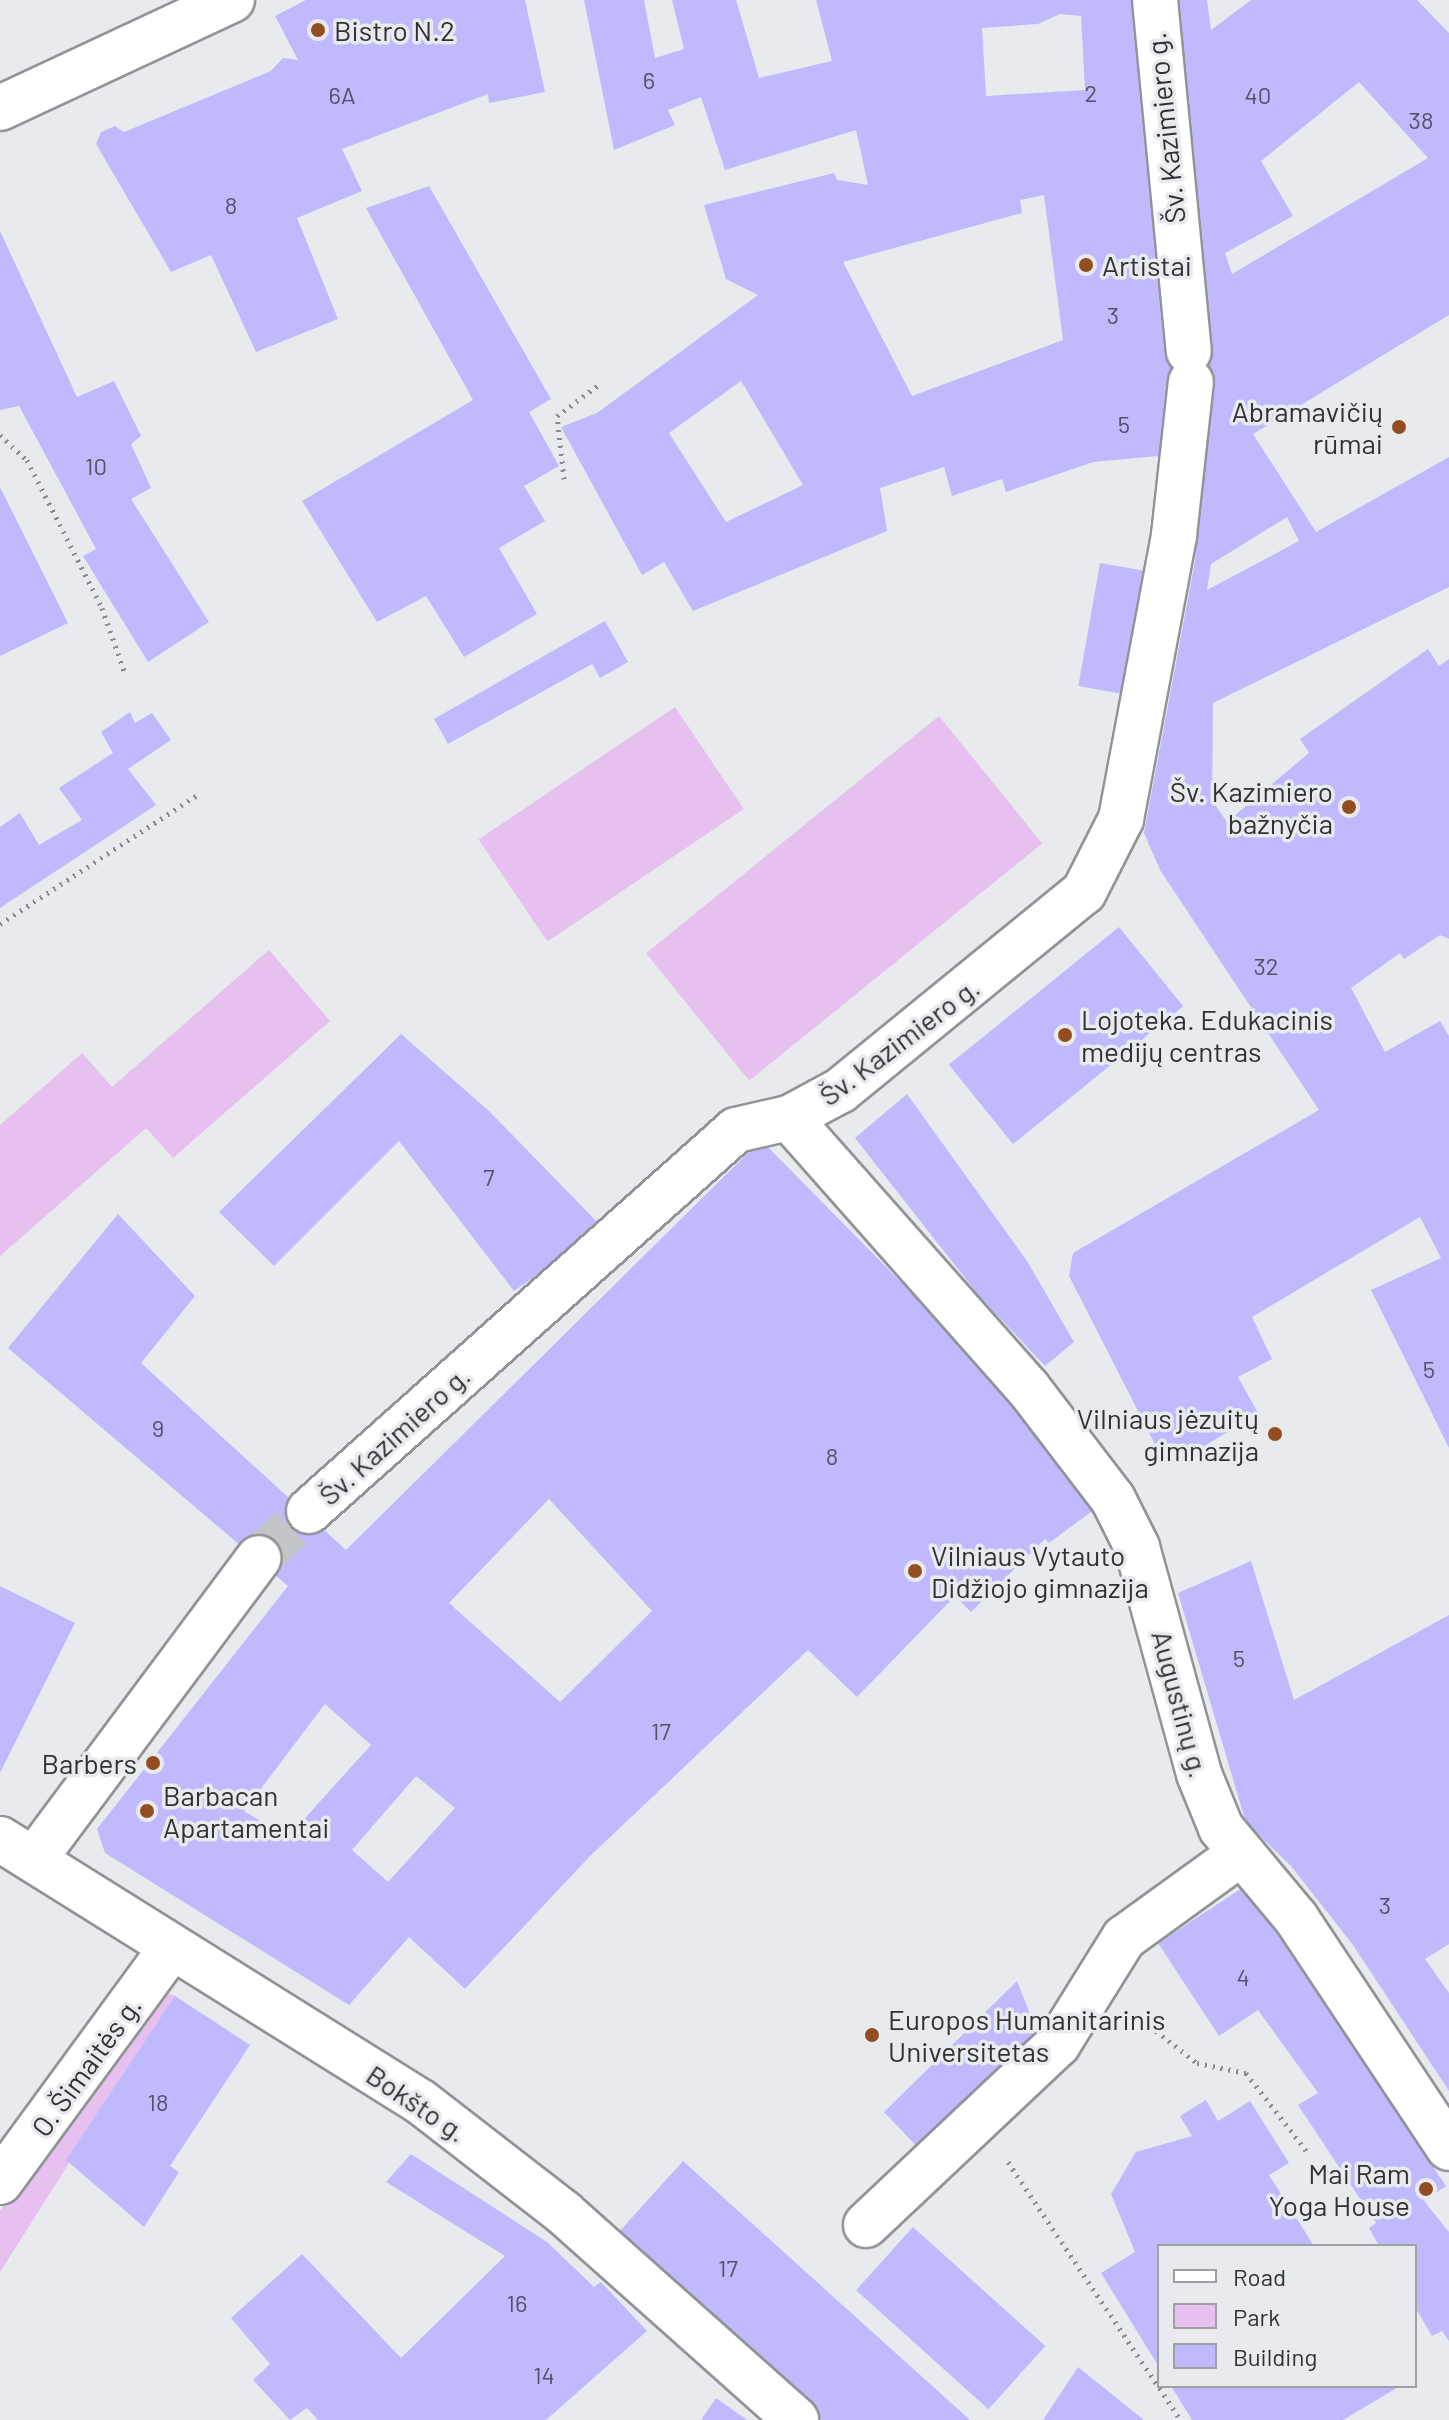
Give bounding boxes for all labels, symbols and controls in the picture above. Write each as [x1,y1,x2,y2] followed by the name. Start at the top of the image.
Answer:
[334,13,455,47] place label: Bistro N.2
[309,21,327,39] marker: Bistro N.2
[1138,31,1192,225] street label: Šv. Kazimiero g.
[643,66,655,94] house number: 6
[1085,79,1097,107] house number: 2
[329,81,355,109] house number: 6A
[1245,81,1271,109] house number: 40
[1409,106,1433,134] house number: 38
[225,191,237,219] house number: 8
[1102,248,1192,282] place label: Artistai
[1077,256,1095,274] marker: Artistai
[1107,301,1119,329] house number: 3
[1232,394,1383,460] place label: Abramavičių rūmai
[1118,410,1130,438] house number: 5
[1390,418,1408,436] marker: Abramavičių rūmai
[85,452,107,480] house number: 10
[1170,774,1333,840] place label: Šv. Kazimiero bažnyčia
[1340,798,1358,816] marker: Šv. Kazimiero bažnyčia
[1253,952,1279,980] house number: 32
[812,970,986,1112] street label: Šv. Kazimiero g.
[1081,1002,1333,1068] place label: Lojoteka. Edukacinis medijų centras
[1056,1026,1074,1044] marker: Lojoteka. Edukacinis medijų centras
[483,1163,495,1191] house number: 7
[1423,1355,1435,1383] house number: 5
[312,1358,476,1512] street label: Šv. Kazimiero g.
[1077,1401,1259,1467] place label: Vilniaus jėzuitų gimnazija
[152,1414,164,1442] house number: 9
[1266,1425,1284,1443] marker: Vilniaus jėzuitų gimnazija
[826,1442,838,1470] house number: 8
[931,1538,1149,1604] place label: Vilniaus Vytauto Didžiojo gimnazija
[906,1562,924,1580] marker: Vilniaus Vytauto Didžiojo gimnazija
[1145,1627,1217,1781] street label: Augustinų g.
[1233,1644,1245,1672] house number: 5
[651,1717,671,1745] house number: 17
[42,1746,137,1780] place label: Barbers
[144,1754,162,1772] marker: Barbers
[163,1778,329,1844] place label: Barbacan Apartamentai
[138,1802,156,1820] marker: Barbacan Apartamentai
[1379,1891,1391,1919] house number: 3
[1236,1963,1250,1991] house number: 4
[24,1989,148,2143] street label: O. Šimaitės g.
[888,2002,1165,2068] place label: Europos Humanitarinis Universitetas
[863,2026,881,2044] marker: Europos Humanitarinis Universitetas
[360,2057,474,2149] street label: Bokšto g.
[148,2088,168,2116] house number: 18
[1269,2156,1410,2222] place label: Mai Ram Yoga House
[1417,2180,1435,2198] marker: Mai Ram Yoga House
[1157,2244,1417,2388] legend
[718,2254,738,2282] house number: 17
[1233,2262,1286,2291] text: Road
[507,2289,527,2317] house number: 16
[1233,2302,1280,2331] text: Park
[1233,2342,1317,2371] text: Building
[533,2361,555,2389] house number: 14

